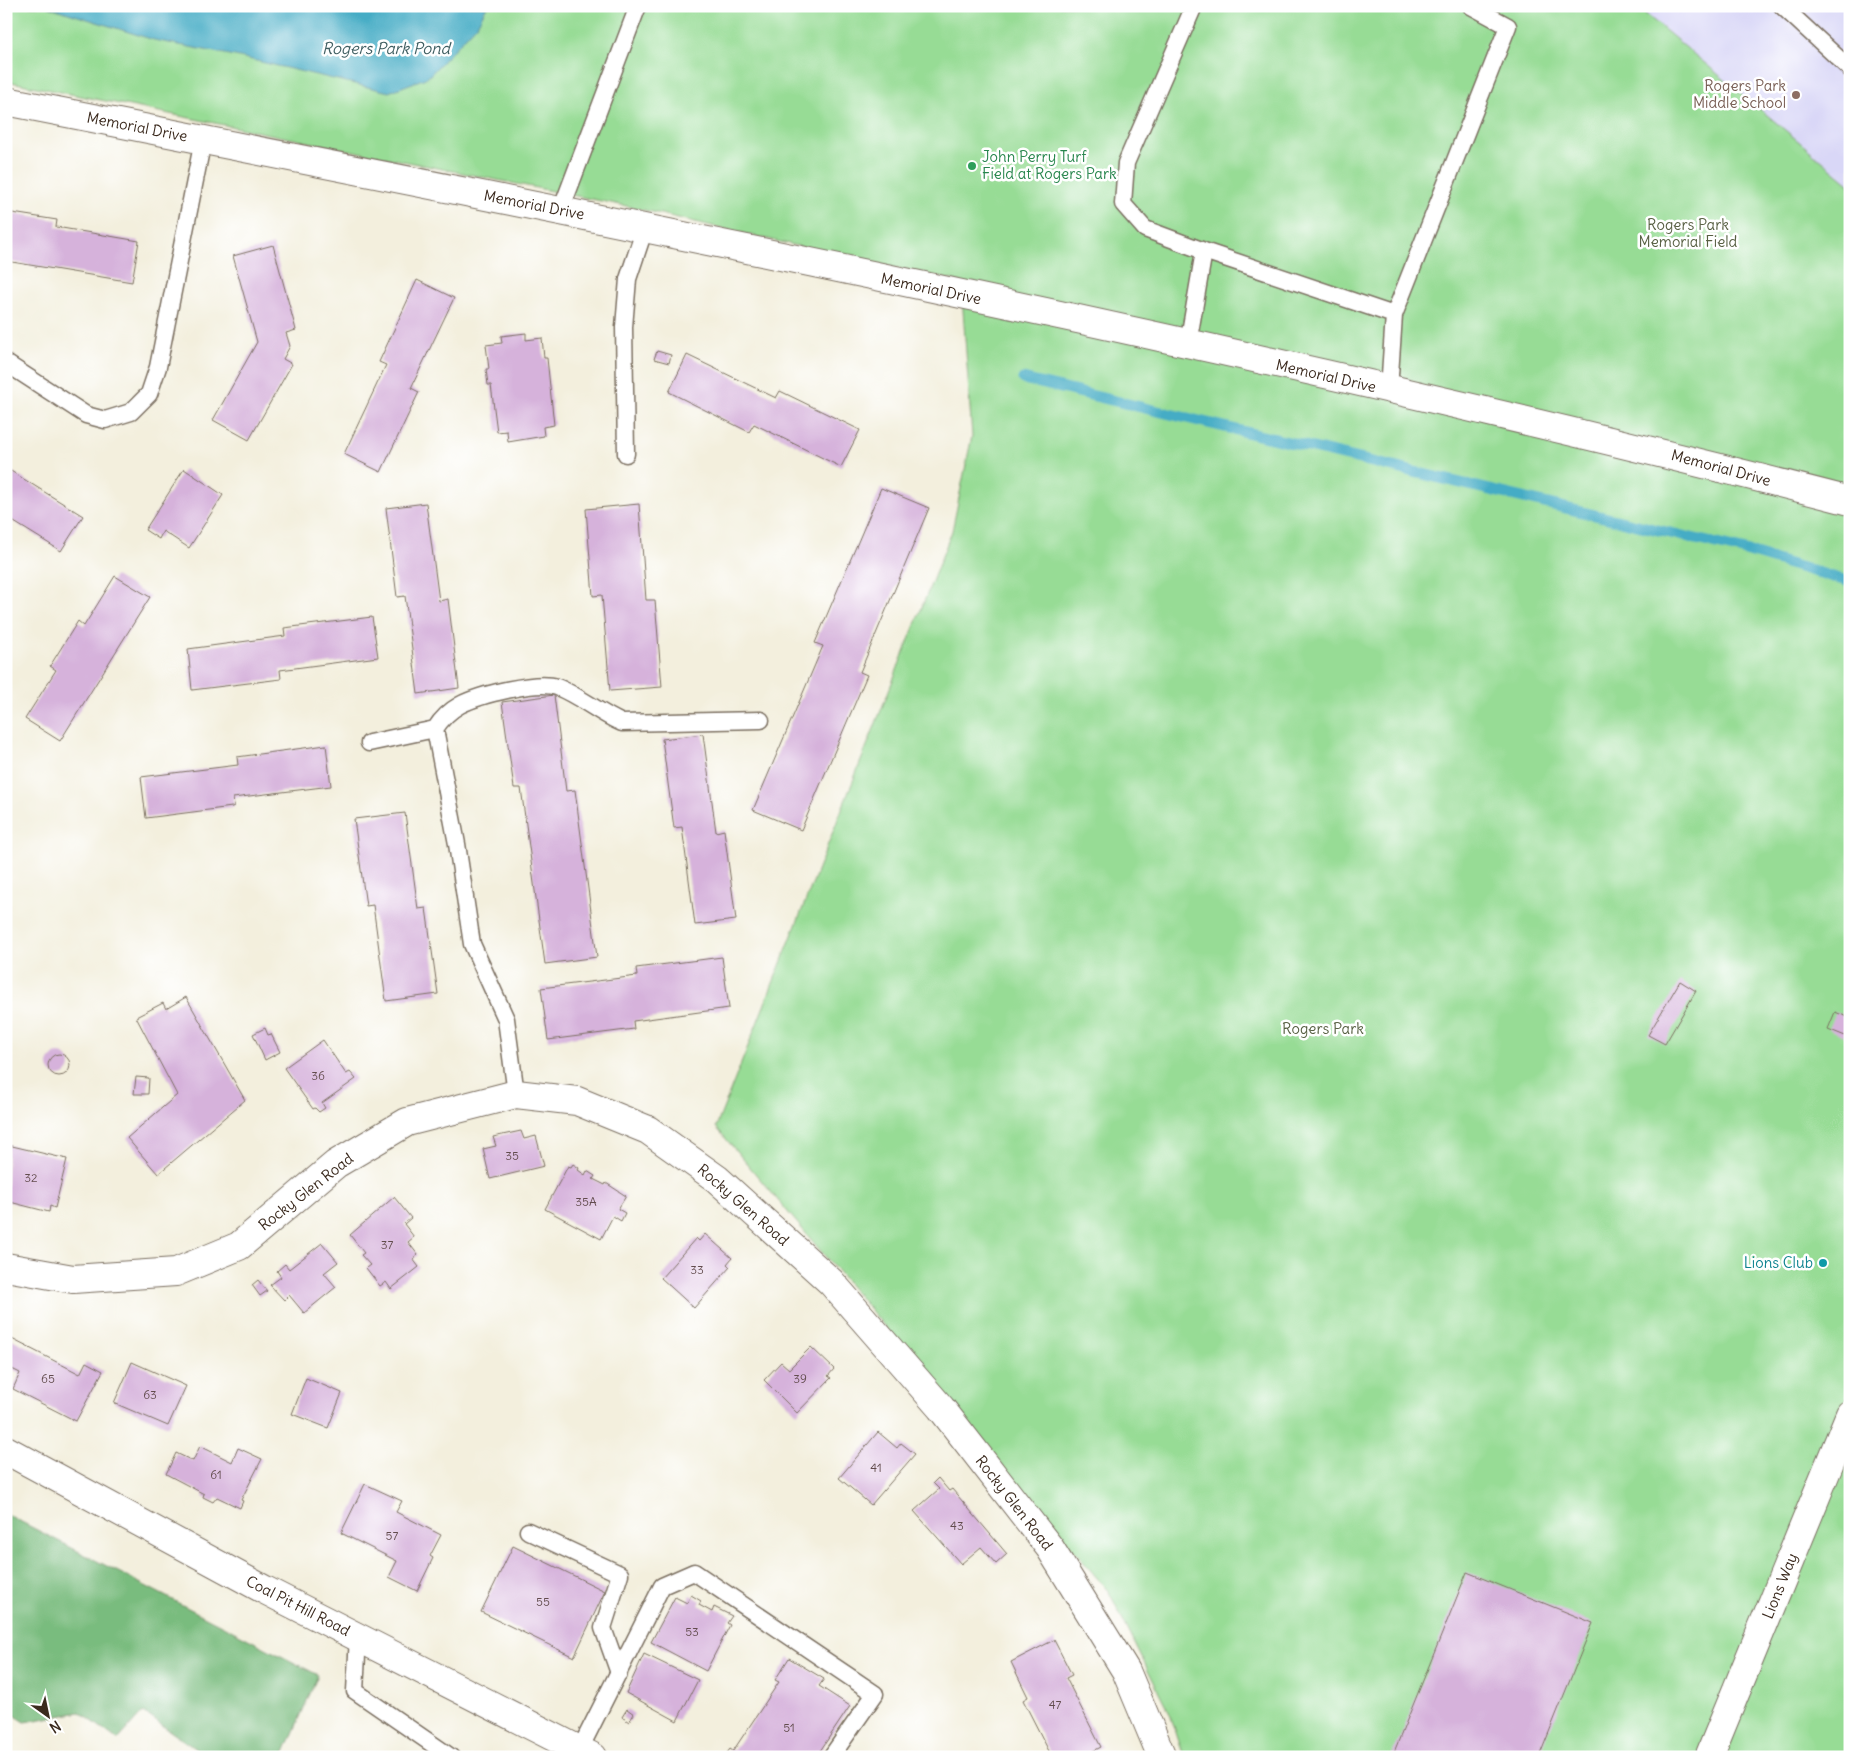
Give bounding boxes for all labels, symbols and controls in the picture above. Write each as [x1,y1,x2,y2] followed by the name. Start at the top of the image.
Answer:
[322,38,453,58] water label: Rogers Park Pond
[1693,76,1786,112] place label: Rogers Park Middle School
[1790,89,1802,101] marker: Rogers Park Middle School
[85,107,189,146] street label: Memorial Drive
[982,147,1117,183] place label: John Perry Turf Field at Rogers Park
[966,160,978,172] marker: John Perry Turf Field at Rogers Park
[482,185,586,224] street label: Memorial Drive
[1639,215,1738,251] park label: Rogers Park Memorial Field
[879,269,983,308] street label: Memorial Drive
[1274,355,1378,396] street label: Memorial Drive
[1669,445,1773,490] street label: Memorial Drive
[1282,1019,1364,1038] park label: Rogers Park
[311,1068,325,1083] house number: 36
[505,1148,519,1163] house number: 35
[255,1149,357,1234] street label: Rocky Glen Road
[694,1160,793,1250] street label: Rocky Glen Road
[24,1170,38,1185] house number: 32
[575,1194,597,1209] house number: 35A
[381,1237,393,1252] house number: 37
[1744,1253,1813,1272] place label: Lions Club
[1817,1257,1829,1269] marker: Lions Club
[690,1262,704,1277] house number: 33
[41,1371,55,1386] house number: 65
[793,1371,807,1386] house number: 39
[143,1387,157,1402] house number: 63
[972,1452,1057,1554] street label: Rocky Glen Road
[870,1460,882,1475] house number: 41
[210,1467,222,1482] house number: 61
[950,1518,964,1533] house number: 43
[386,1528,399,1543] house number: 57
[1758,1550,1801,1621] street label: Lions Way
[243,1571,354,1640] street label: Coal Pit Hill Road
[536,1594,550,1609] house number: 55
[685,1624,699,1639] house number: 53
[22,1690,72,1740] north arrow
[1049,1697,1061,1712] house number: 47
[46,1717,64,1737] text: N
[783,1720,795,1735] house number: 51

